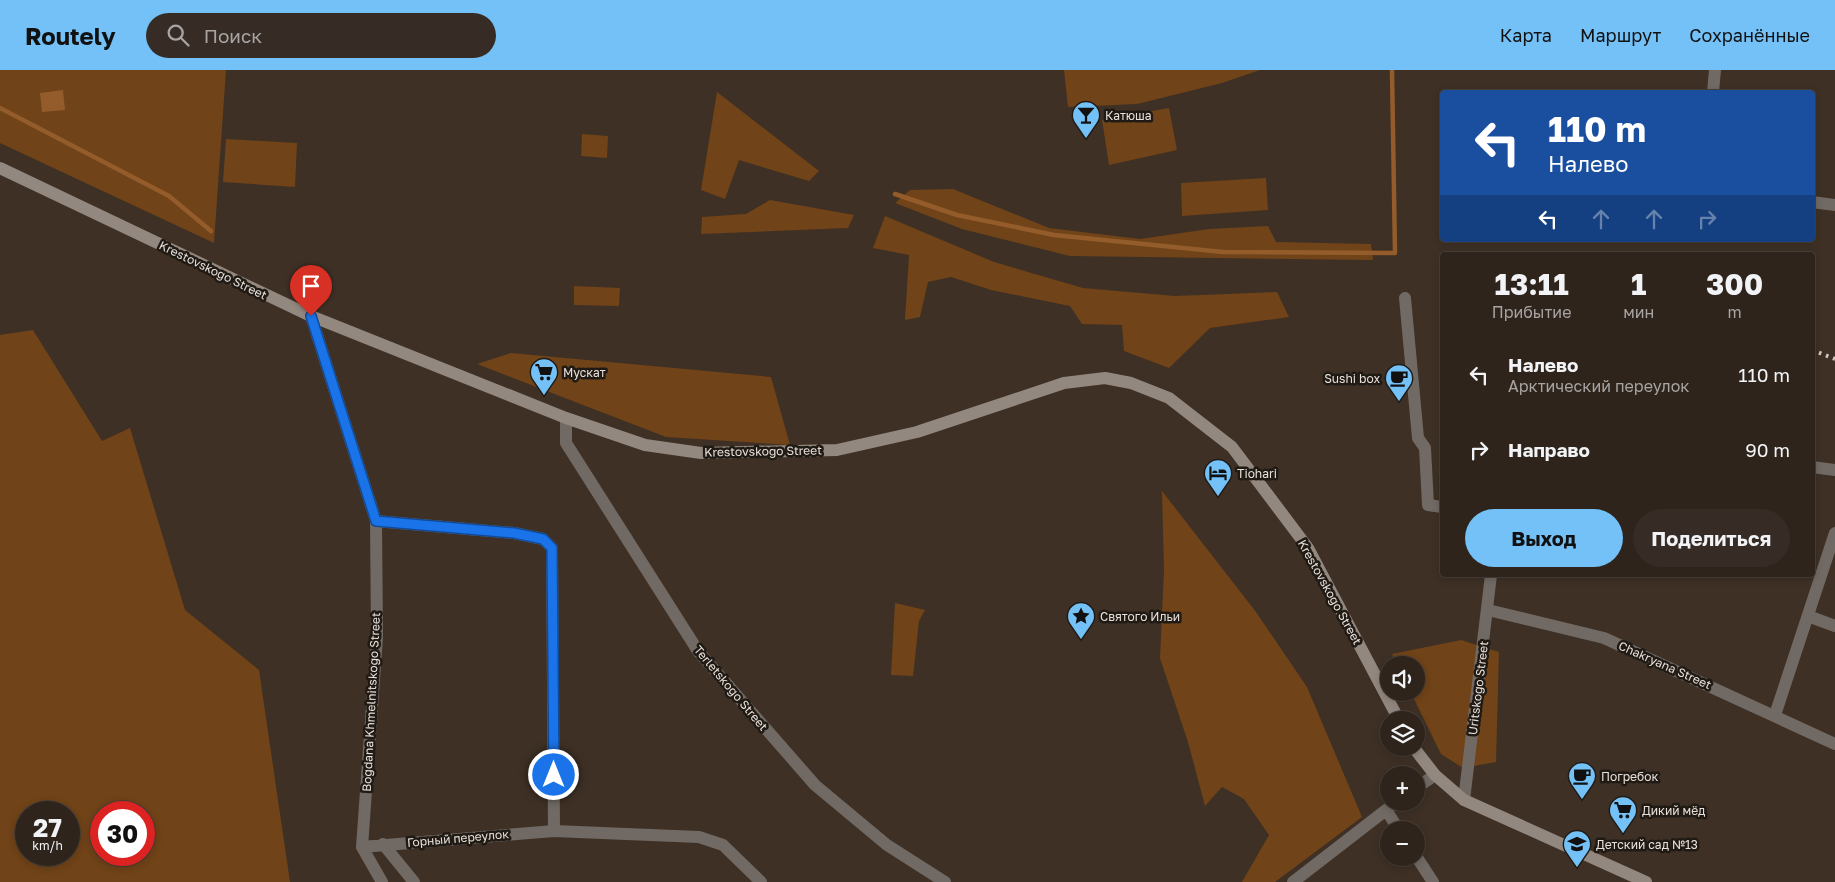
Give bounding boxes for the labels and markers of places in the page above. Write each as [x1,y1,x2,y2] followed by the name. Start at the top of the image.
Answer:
[1071,100,1101,139] bar icon: Катюша
[1105,108,1152,123] place label: Катюша
[290,265,332,316] pin
[529,357,559,396] supermarket icon: Мускат
[1384,363,1414,402] cafe icon: Sushi box
[563,365,606,380] place label: Мускат
[1324,371,1380,386] place label: Sushi box
[1203,458,1233,497] hotel icon: Tiohari
[1237,466,1277,481] place label: Tiohari
[1066,601,1096,640] place icon: Святого Ильи
[1100,609,1180,624] place label: Святого Ильи
[1567,761,1597,800] cafe icon: Погребок
[1601,769,1658,784] place label: Погребок
[1608,795,1638,834] supermarket icon: Дикий мёд
[1642,803,1705,818] place label: Дикий мёд
[1562,829,1592,868] school or university icon: Детский сад №13
[1596,837,1698,852] place label: Детский сад №13

